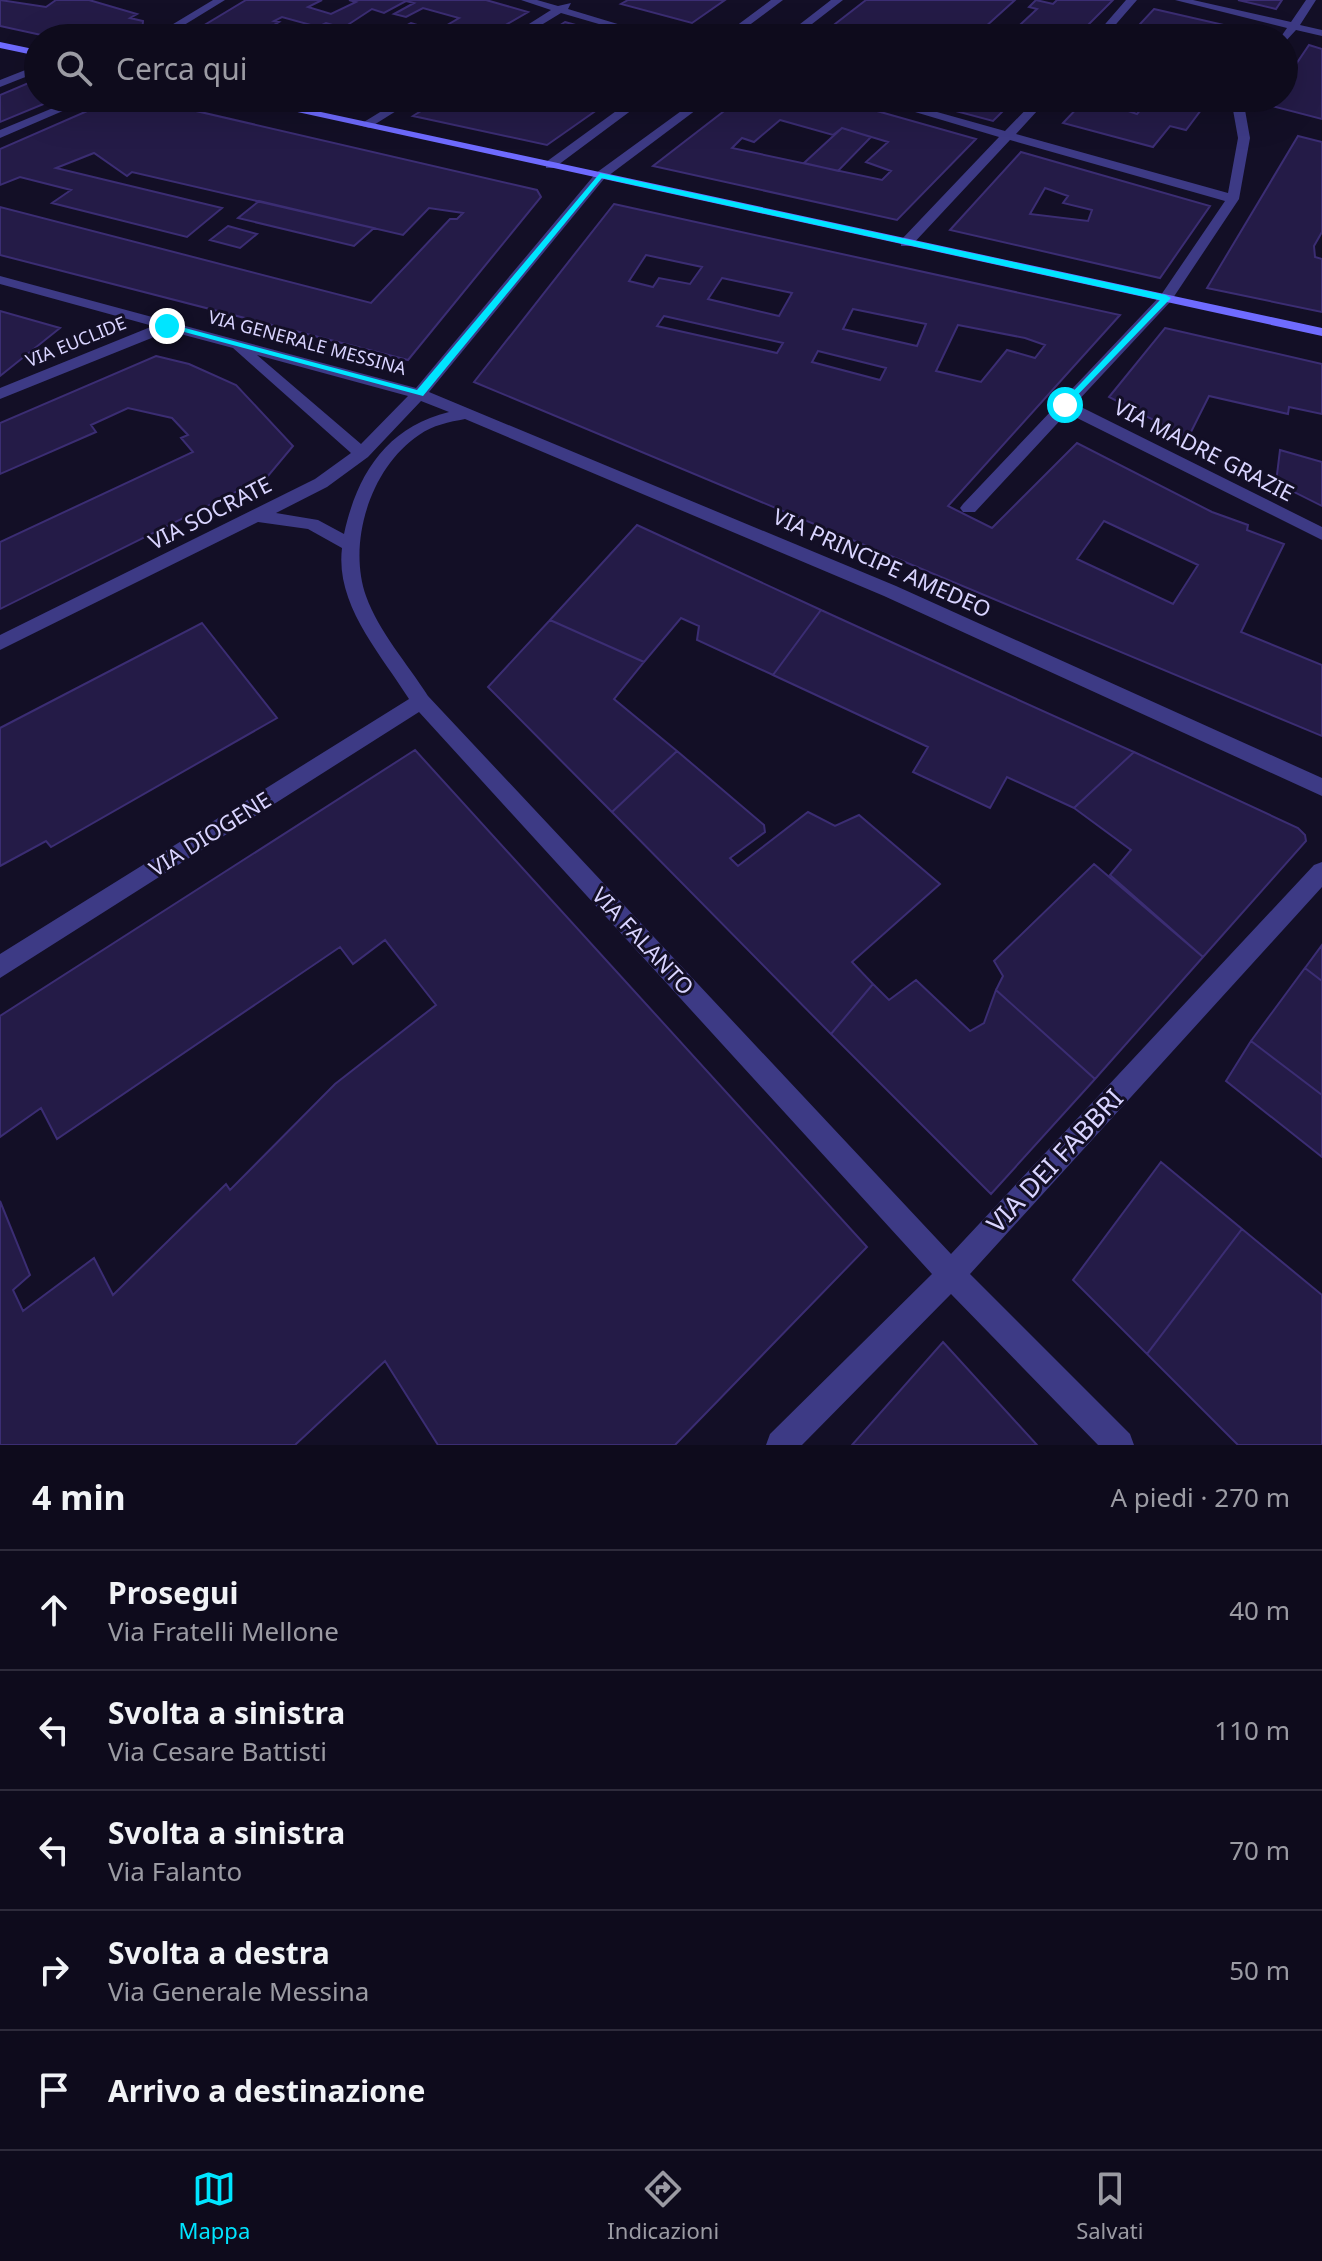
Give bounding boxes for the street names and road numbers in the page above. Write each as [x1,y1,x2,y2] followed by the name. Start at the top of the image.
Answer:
[206,304,409,380] street label: VIA GENERALE MESSINA
[22,310,129,372] street label: VIA EUCLIDE
[1109,391,1300,507] street label: VIA MADRE GRAZIE
[143,468,276,556] street label: VIA SOCRATE
[769,500,996,624] street label: VIA PRINCIPE AMEDEO
[143,784,276,883] street label: VIA DIOGENE
[586,880,701,1001] street label: VIA FALANTO
[978,1080,1131,1240] street label: VIA DEI FABBRI

